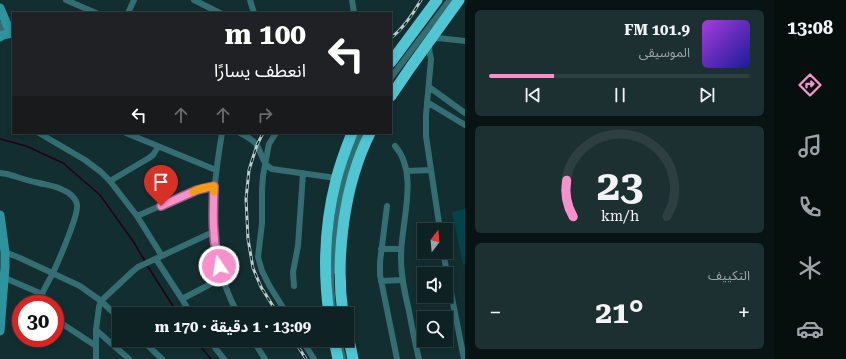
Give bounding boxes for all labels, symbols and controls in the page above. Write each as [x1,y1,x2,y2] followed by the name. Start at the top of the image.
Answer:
[787,17,833,38] text: 13:08
[225,18,306,51] text: 100 m
[624,21,690,39] text: 101.9 FM
[320,28,372,80] icon: left
[639,45,690,60] text: الموسيقى
[214,60,306,81] text: انعطف يسارًا
[796,71,824,99] icon: directions
[522,84,544,106] icon: previous
[609,84,631,106] icon: pause
[696,84,718,106] icon: next
[128,104,150,126] icon: left
[170,104,192,126] icon: ahead
[212,104,234,126] icon: ahead
[254,104,276,126] icon: right
[796,132,824,160] icon: music
[596,161,643,210] text: 23
[144,165,178,206] pin
[150,171,172,193] icon: arrive
[796,193,824,221] icon: phone
[600,208,639,224] text: km/h
[417,223,453,259] north arrow
[417,223,453,347] map controls
[198,245,240,287] position arrow
[796,254,824,282] icon: climate
[417,267,453,303] button: sound
[708,268,750,283] text: التكييف
[12,295,64,347] speed limit sign: 30
[595,295,644,330] text: 21°
[489,300,501,325] text: −
[738,300,750,325] text: +
[417,311,453,347] button: search
[796,315,824,343] icon: car
[155,318,311,336] text: 13:09 · 1 دقيقة · 170 m

